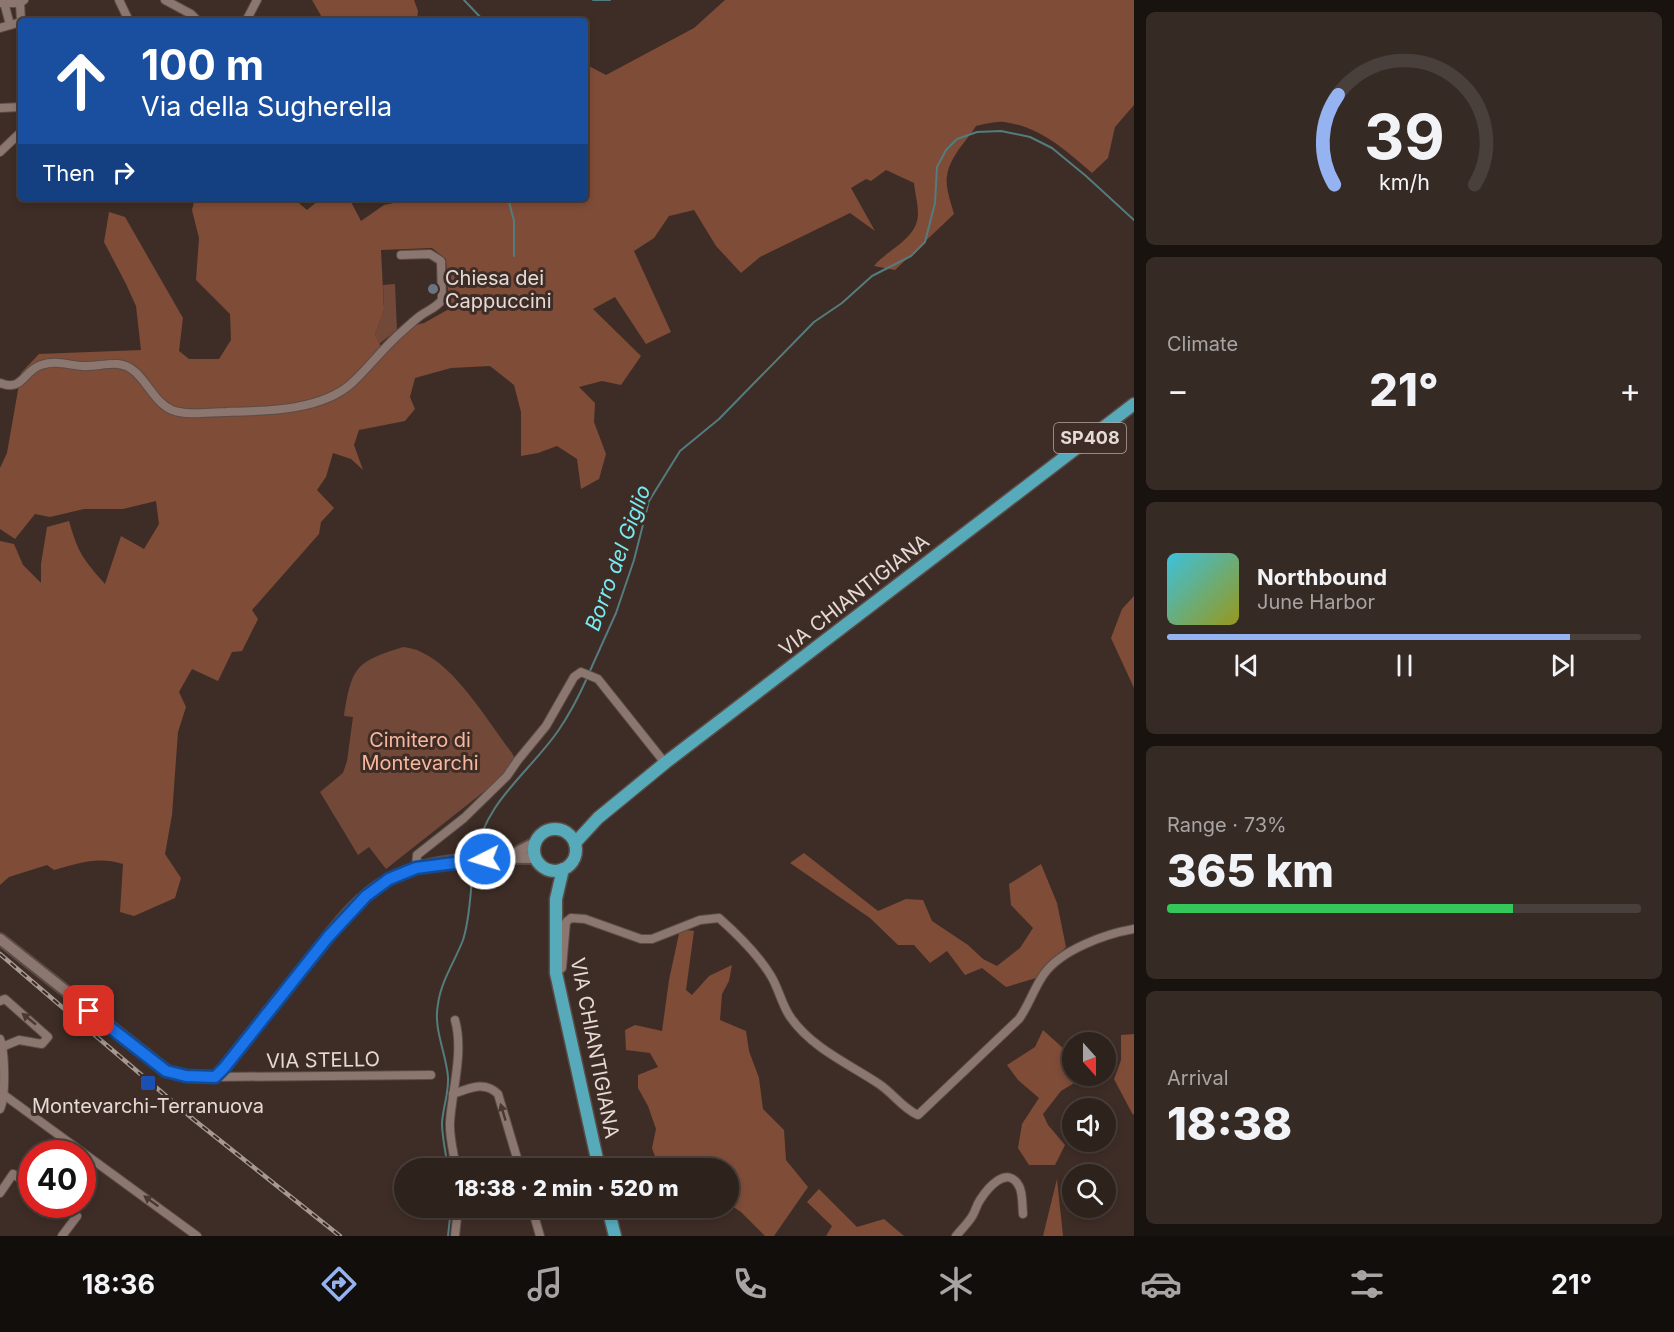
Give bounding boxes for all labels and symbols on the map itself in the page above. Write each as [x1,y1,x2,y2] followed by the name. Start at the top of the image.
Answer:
[445,266,552,313] place label: Chiesa dei Cappuccini
[426,282,440,296] marker: Chiesa dei Cappuccini
[1054,423,1126,453] road number: SP408
[580,482,655,634] water label: Borro del Giglio
[774,529,934,661] street label: VIA CHIANTIGIANA
[361,728,479,775] park label: Cimitero di Montevarchi
[453,827,517,891] position arrow
[566,956,624,1141] street label: VIA CHIANTIGIANA
[63,985,114,1036] pin
[21,1013,36,1026] one-way arrow
[1062,1032,1116,1086] north arrow
[266,1047,380,1073] street label: VIA STELLO
[139,1074,157,1092] marker: Montevarchi-Terranuova
[32,1094,264,1118] place label: Montevarchi-Terranuova
[498,1103,507,1121] one-way arrow
[18,1140,96,1218] speed limit sign: 40
[143,1195,159,1207] one-way arrow

